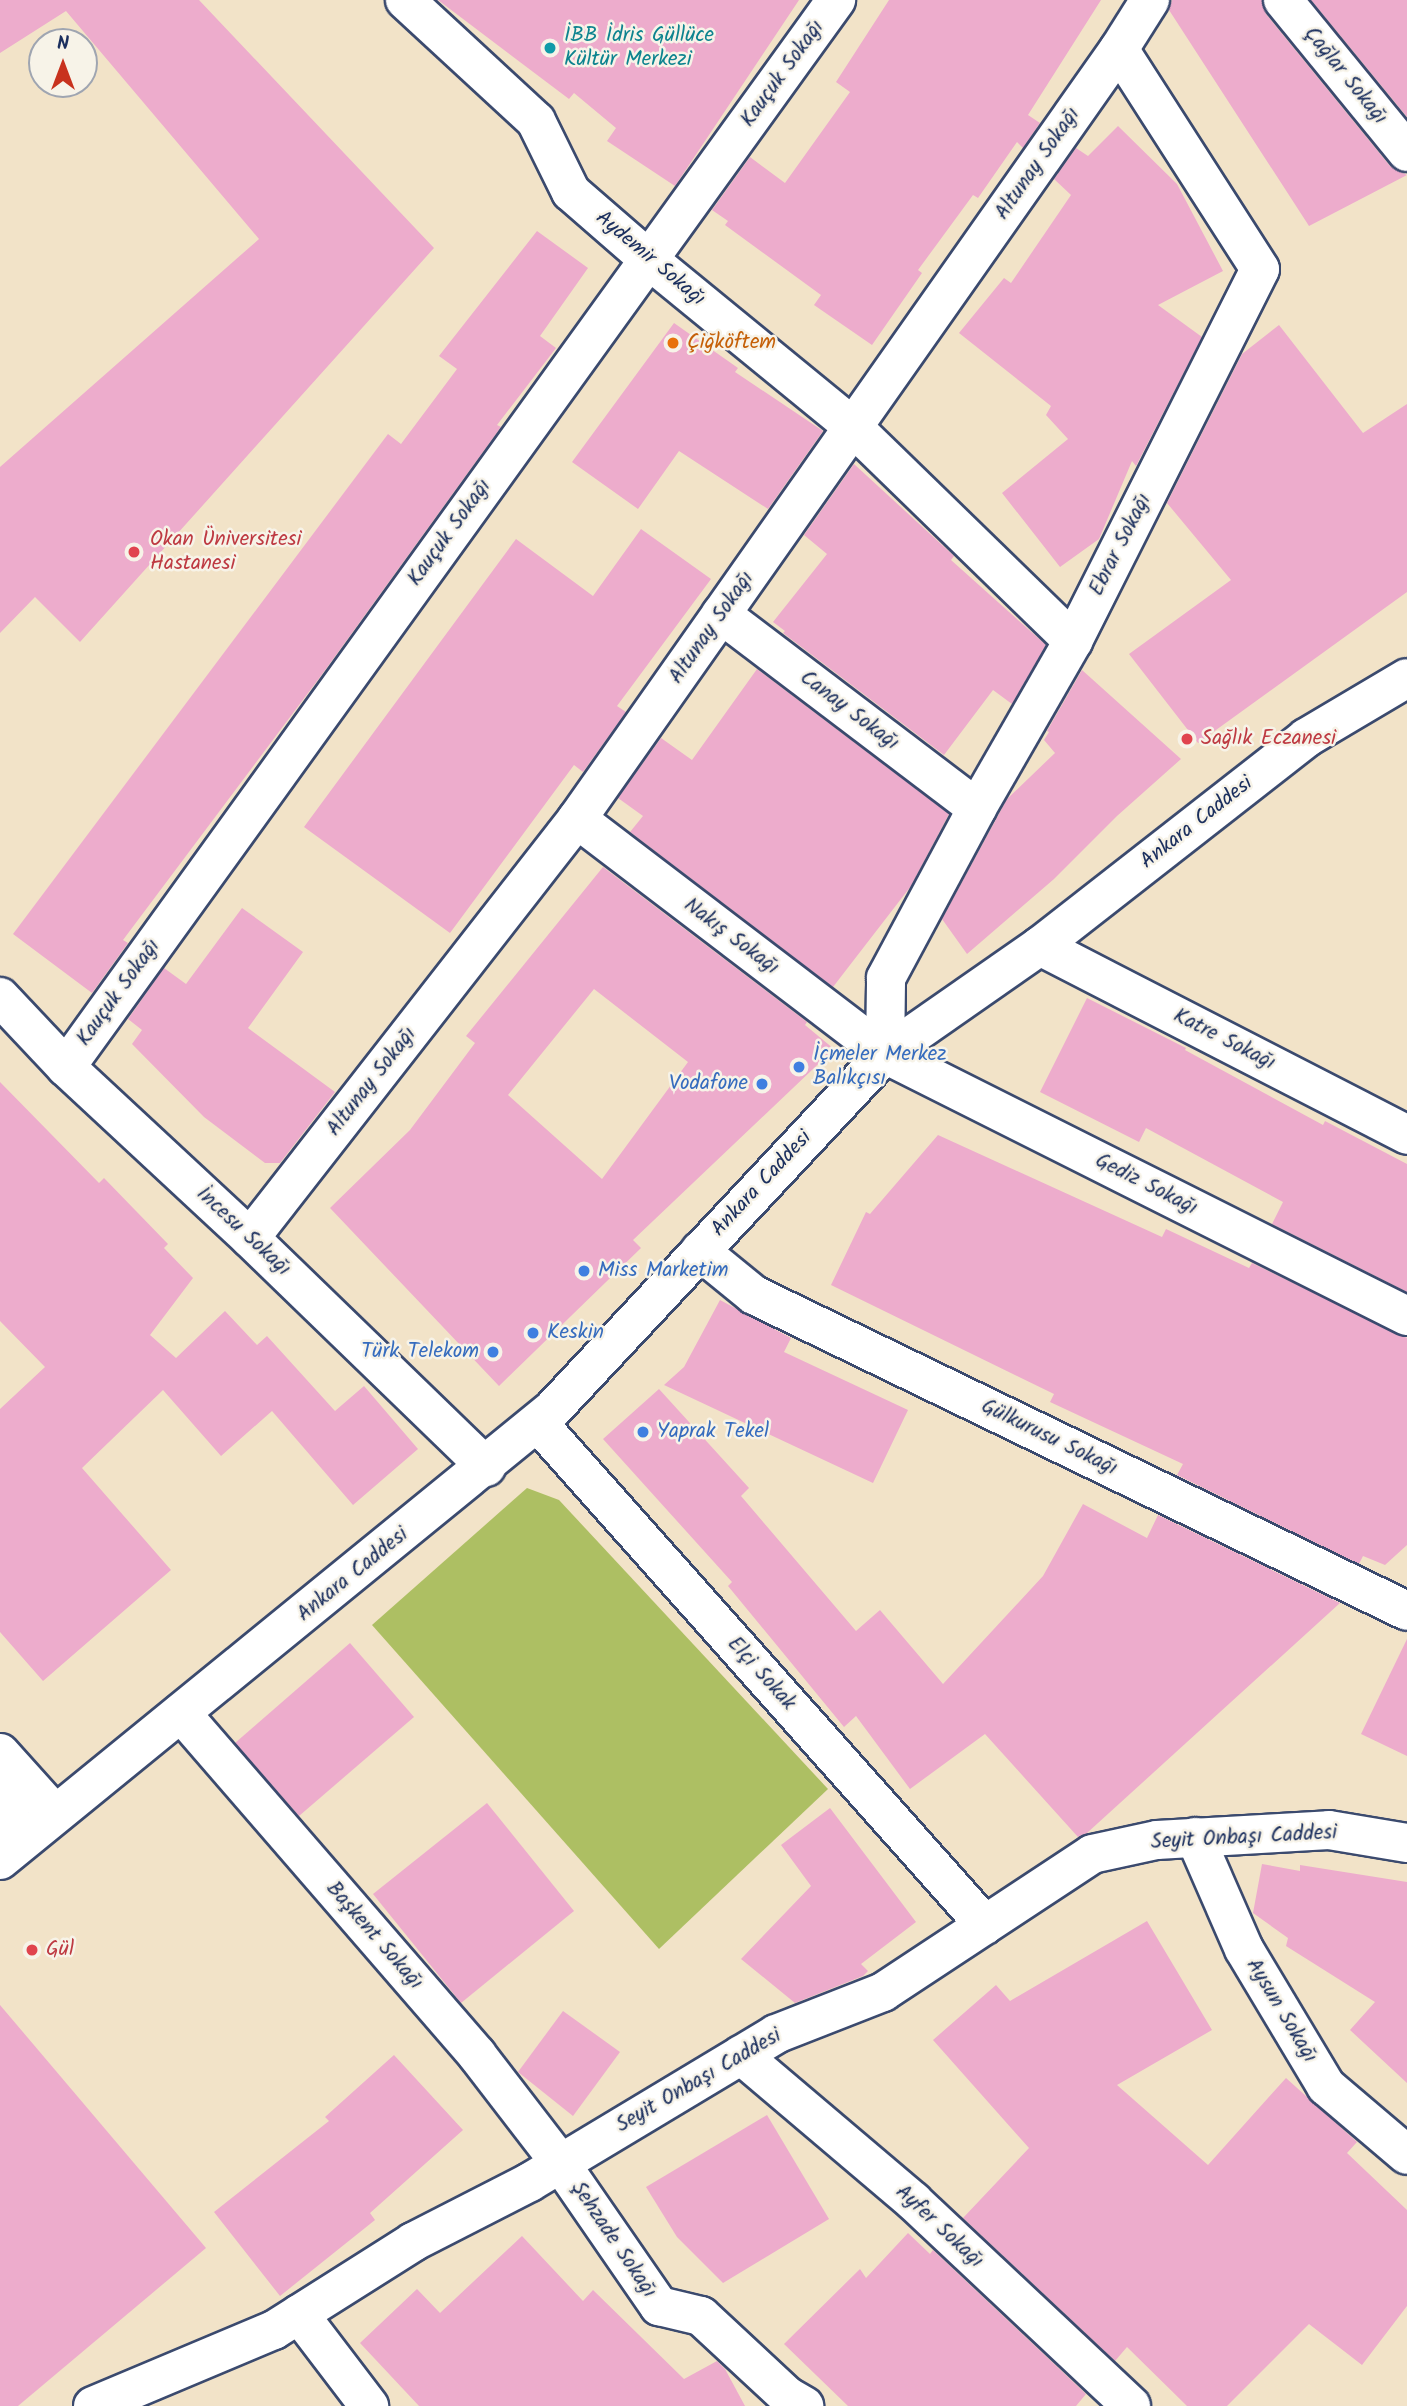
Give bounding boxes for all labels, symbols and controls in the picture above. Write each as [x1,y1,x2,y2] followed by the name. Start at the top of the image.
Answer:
[736,16,830,132] street label: Kauçuk Sokağı
[1298,22,1392,130] street label: Çağlar Sokağı
[564,23,714,73] place label: İBB İdris Güllüce Kültür Merkezi
[28,28,98,98] north arrow
[57,29,69,59] text: N
[542,40,558,56] marker: İBB İdris Güllüce Kültür Merkezi
[990,103,1086,225] street label: Altunay Sokağı
[590,206,710,312] street label: Aydemir Sokağı
[687,330,776,356] place label: Çiğköftem
[665,335,681,351] marker: Çiğköftem
[403,475,497,591] street label: Kauçuk Sokağı
[1085,490,1157,600] street label: Ebrar Sokağı
[150,527,302,577] place label: Okan Üniversitesi Hastanesi
[124,542,144,562] marker: Okan Üniversitesi Hastanesi
[664,567,760,689] street label: Altunay Sokağı
[795,666,903,756] street label: Canay Sokağı
[1201,726,1336,752] place label: Sağlık Eczanesi
[1179,731,1195,747] marker: Sağlık Eczanesi
[1136,771,1258,875] street label: Ankara Caddesi
[679,893,783,981] street label: Nakış Sokağı
[72,935,166,1051] street label: Kauçuk Sokağı
[1169,1004,1279,1076] street label: Katre Sokağı
[322,1023,422,1141] street label: Altunay Sokağı
[813,1042,947,1092] place label: İçmeler Merkez Balıkçısı
[791,1059,807,1075] marker: İçmeler Merkez Balıkçısı
[669,1071,748,1097] place label: Vodafone
[754,1076,770,1092] marker: Vodafone
[707,1126,817,1242] street label: Ankara Caddesi
[1091,1149,1201,1221] street label: Gediz Sokağı
[191,1182,295,1282] street label: İncesu Sokağı
[598,1258,728,1284] place label: Miss Marketim
[576,1263,592,1279] marker: Miss Marketim
[547,1320,604,1346] place label: Keskin
[525,1325,541,1341] marker: Keskin
[361,1339,479,1365] place label: Türk Telekom
[485,1344,501,1360] marker: Türk Telekom
[977,1394,1121,1482] street label: Gülkurusu Sokağı
[657,1419,769,1445] place label: Yaprak Tekel
[635,1424,651,1440] marker: Yaprak Tekel
[292,1523,414,1627] street label: Ankara Caddesi
[721,1632,801,1716] street label: Elçi Sokak
[1150,1821,1338,1855] street label: Seyit Onbaşı Caddesi
[320,1877,428,1995] street label: Başkent Sokağı
[46,1937,74,1963] place label: Gül
[24,1942,40,1958] marker: Gül
[1240,1954,1322,2068] street label: Aysun Sokağı
[612,2023,786,2139] street label: Seyit Onbaşı Caddesi
[565,2177,661,2303] street label: Şehzade Sokağı
[890,2180,988,2274] street label: Ayfer Sokağı

